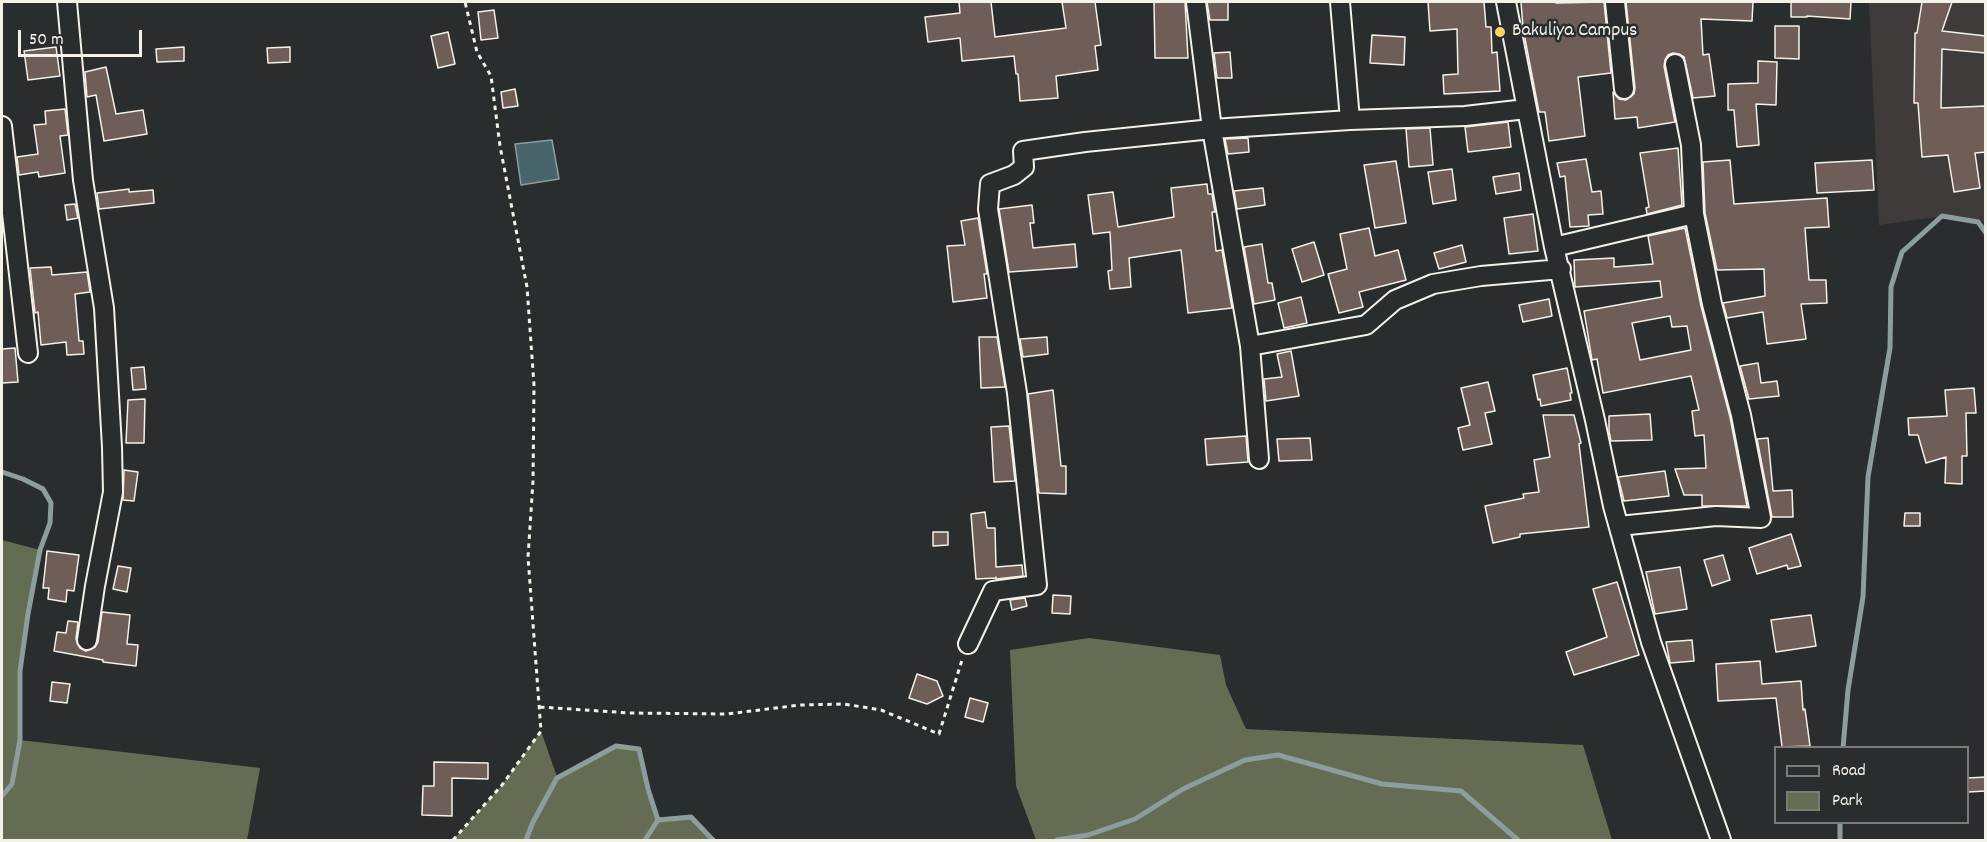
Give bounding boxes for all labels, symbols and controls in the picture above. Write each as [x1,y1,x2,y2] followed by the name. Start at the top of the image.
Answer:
[21,18,146,56] scale bar
[1512,20,1637,44] place label: Bakuliya Campus
[1493,25,1507,39] marker: Bakuliya Campus
[29,28,64,53] text: 50 m
[1774,746,1969,824] legend
[1832,759,1866,784] text: Road
[1832,789,1863,814] text: Park

